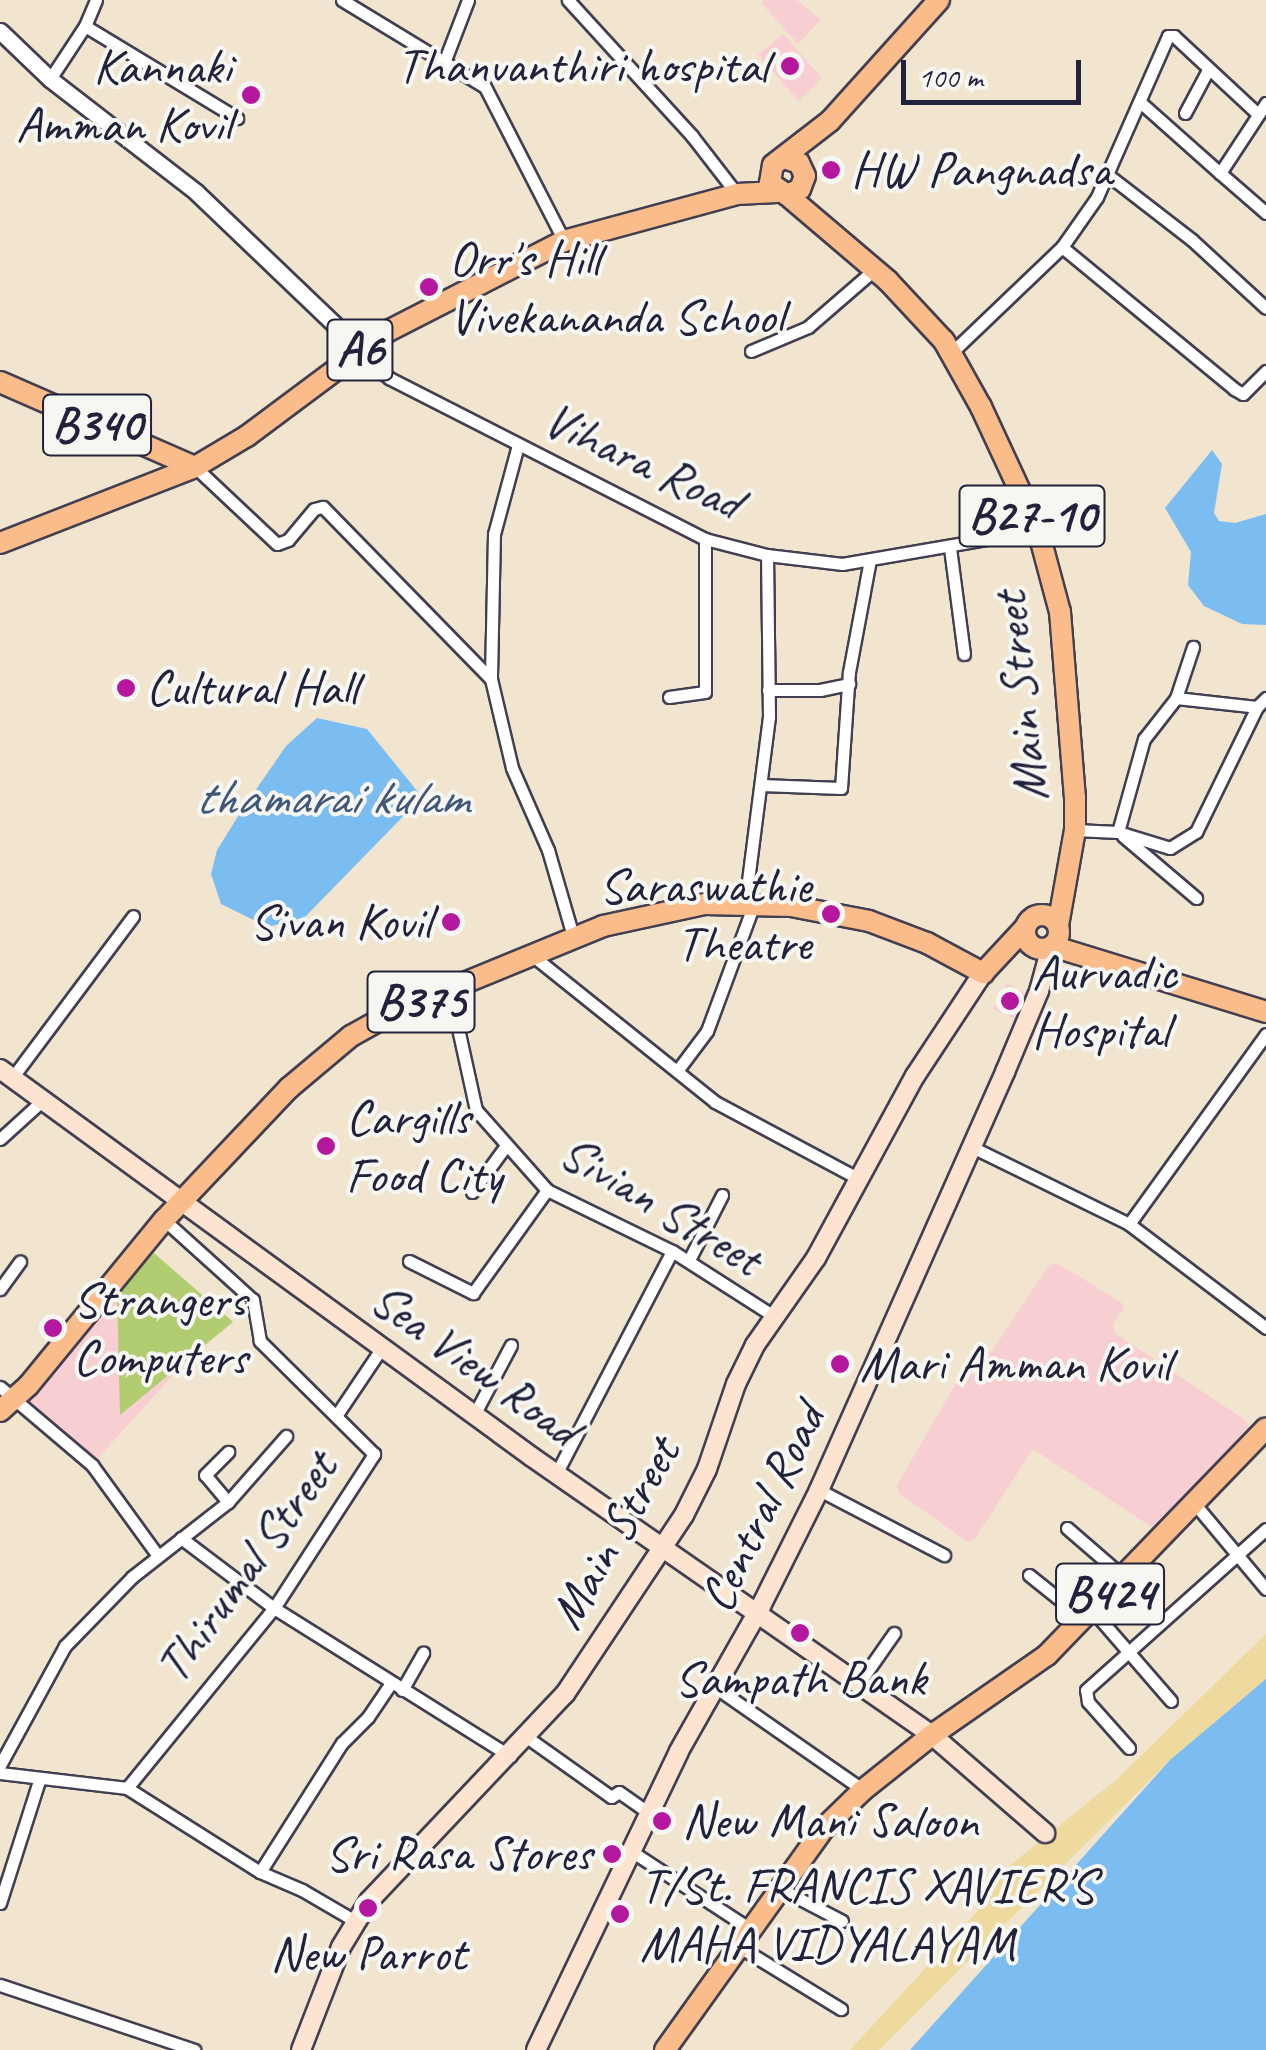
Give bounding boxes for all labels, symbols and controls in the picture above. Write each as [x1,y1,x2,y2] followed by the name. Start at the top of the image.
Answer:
[16,36,231,154] place label: Kannaki Amman Kovil
[398,36,768,96] place label: Thanvanthiri hospital
[906,40,1086,102] scale bar
[777,53,803,79] marker: Thanvanthiri hospital
[918,58,983,96] text: 100 m
[240,84,262,106] marker: Kannaki Amman Kovil
[851,140,1110,200] place label: HW Pangnadsa
[820,159,842,181] marker: HW Pangnadsa
[449,228,781,346] place label: Orr's Hill Vivekananda School
[418,276,440,298] marker: Orr's Hill Vivekananda School
[325,307,395,393] road number: A6
[42,382,152,468] road number: B340
[535,389,751,533] street label: Vihara Road
[957,473,1107,559] road number: B27-10
[979,589,1061,805] street label: Main Street
[146,658,358,718] place label: Cultural Hall
[115,677,137,699] marker: Cultural Hall
[194,767,468,829] water label: thamarai kulam
[599,855,811,972] place label: Saraswathie Theatre
[250,892,431,952] place label: Sivan Kovil
[820,903,842,925] marker: Saraswathie Theatre
[440,911,462,933] marker: Sivan Kovil
[1032,942,1176,1060] place label: Aurvadic Hospital
[366,959,476,1045] road number: B375
[997,988,1023,1014] marker: Aurvadic Hospital
[346,1087,501,1204] place label: Cargills Food City
[549,1121,773,1289] street label: Sivian Street
[315,1135,337,1157] marker: Cargills Food City
[359,1268,591,1460] street label: Sea View Road
[73,1269,247,1386] place label: Strangers Computers
[42,1317,64,1339] marker: Strangers Computers
[860,1334,1172,1394] place label: Mari Amman Kovil
[829,1353,851,1375] marker: Mari Amman Kovil
[687,1395,837,1621] street label: Central Road
[535,1427,693,1639] street label: Main Street
[142,1440,350,1694] street label: Thirumal Street
[1055,1551,1165,1637] road number: B424
[789,1622,811,1644] marker: Sampath Bank
[673,1649,927,1709] place label: Sampath Bank
[682,1791,980,1851] place label: New Mani Saloon
[651,1810,673,1832] marker: New Mani Saloon
[320,1824,592,1884] place label: Sri Rasa Stores
[601,1843,623,1865] marker: Sri Rasa Stores
[640,1855,1098,1972] place label: T/St. FRANCIS XAVIER'S MAHA VIDYALAYAM
[357,1897,379,1919] marker: New Parrot
[609,1903,631,1925] marker: T/St. FRANCIS XAVIER'S MAHA VIDYALAYAM
[269,1924,467,1984] place label: New Parrot

